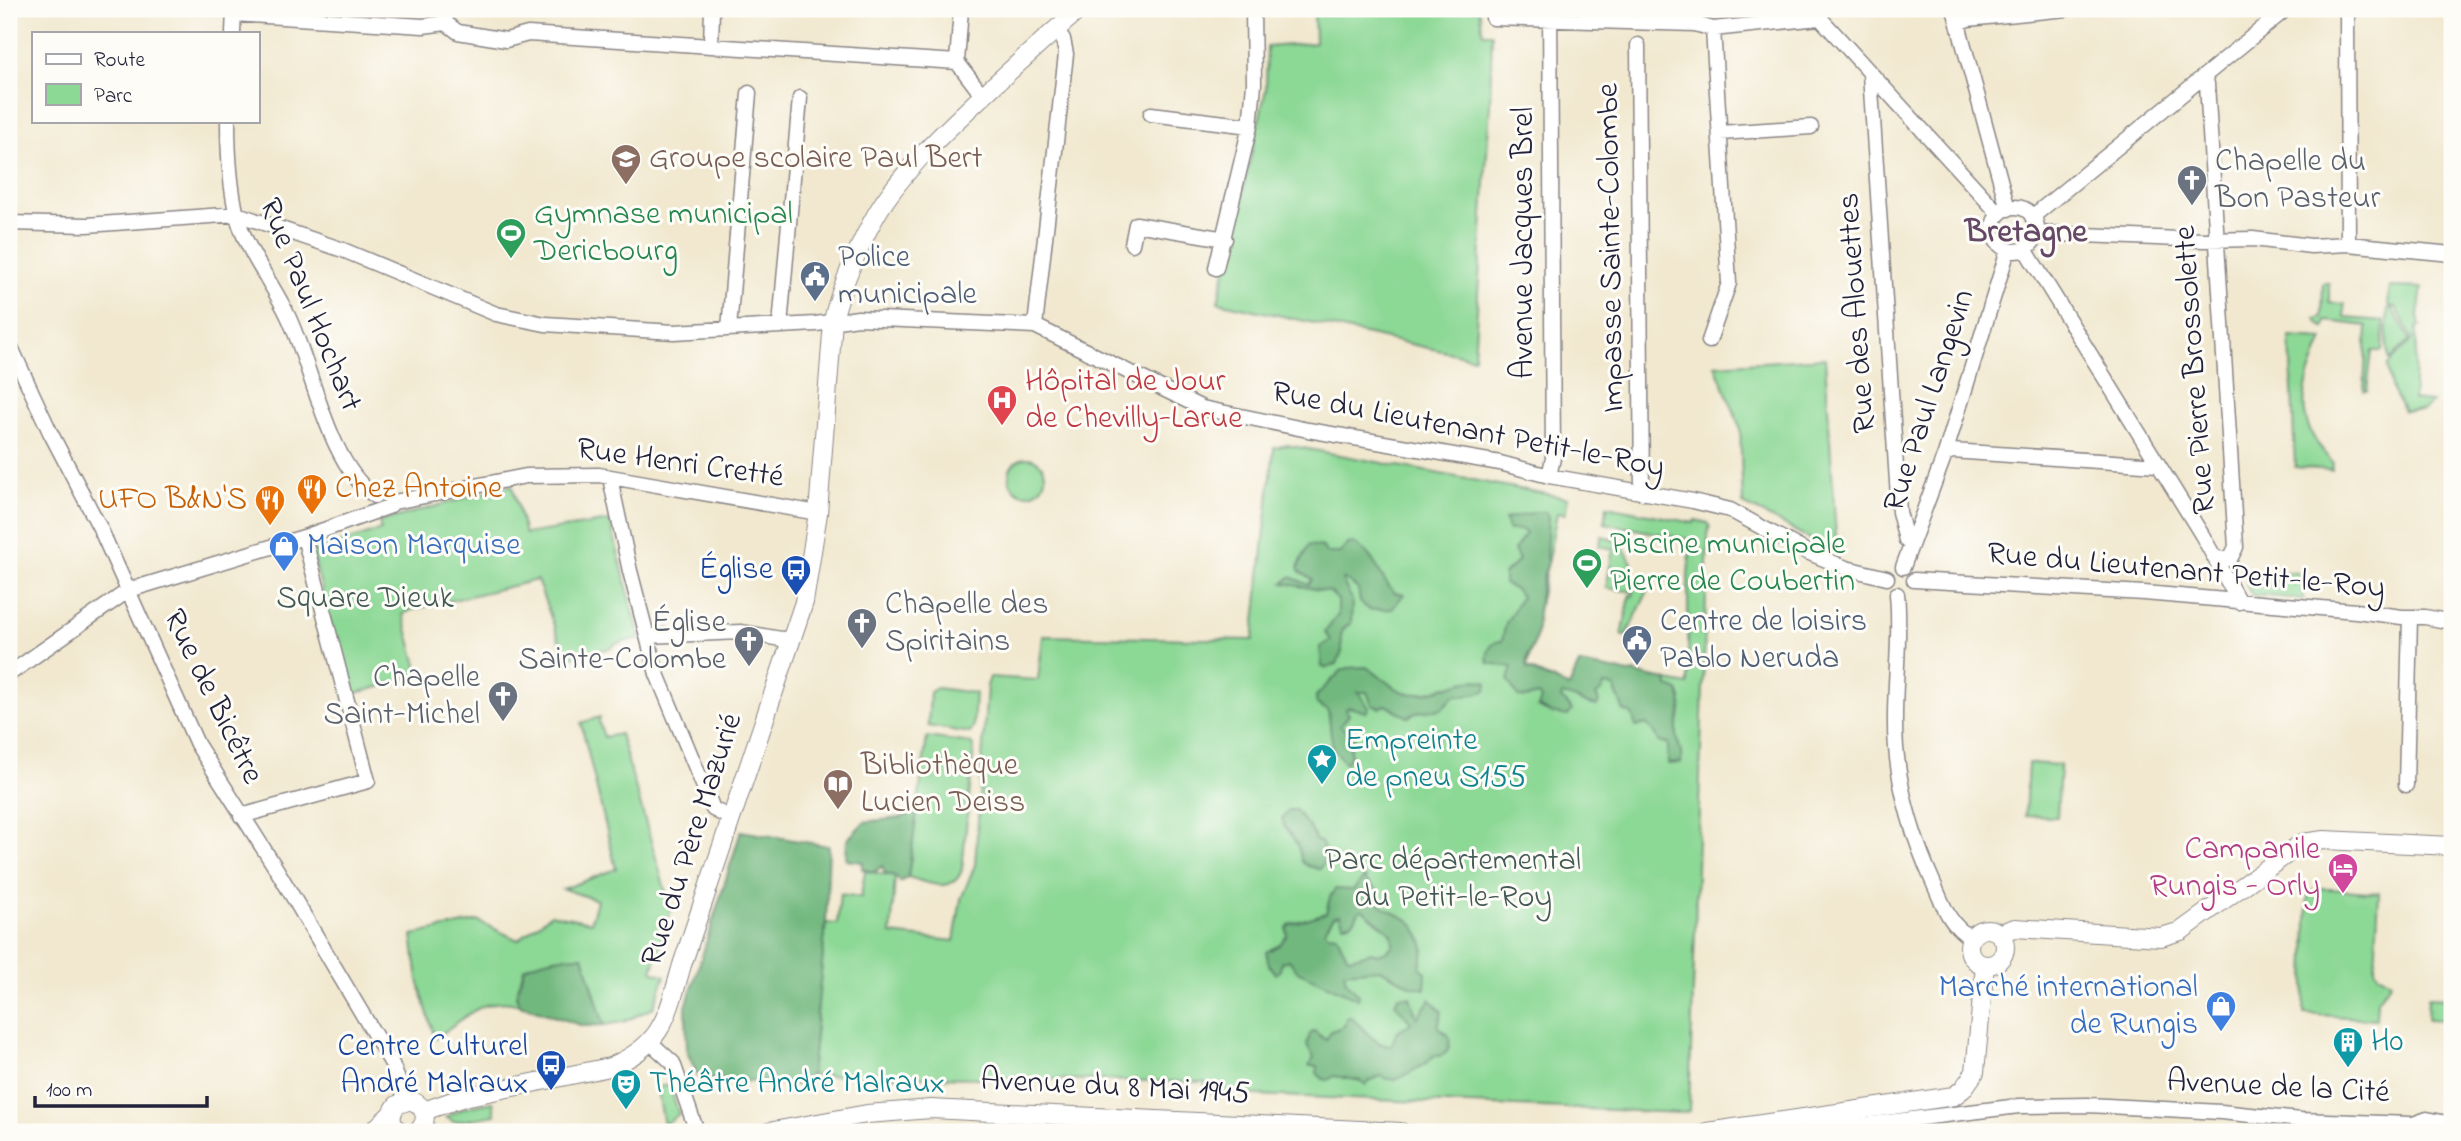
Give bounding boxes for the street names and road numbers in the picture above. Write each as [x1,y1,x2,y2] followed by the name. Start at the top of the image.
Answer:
[1586,82,1638,413] street label: Impasse Sainte-Colombe
[1501,107,1548,379] street label: Avenue Jacques Brel
[245,191,373,419] street label: Rue Paul Hochart
[1826,191,1890,435] street label: Rue des Alouettes
[2162,224,2230,516] street label: Rue Pierre Brossolette
[1872,284,1988,518] street label: Rue Paul Langevin
[1268,370,1668,492] street label: Rue du Lieutenant Petit-le-Roy
[574,426,787,502] street label: Rue Henri Cretté
[1985,531,2387,613] street label: Rue du Lieutenant Petit-le-Roy
[149,602,275,793] street label: Rue de Bicêtre
[630,707,756,973] street label: Rue du Père Mazurié
[979,1057,1251,1119] street label: Avenue du 8 Mai 1945
[2165,1059,2391,1117] street label: Avenue de la Cité

